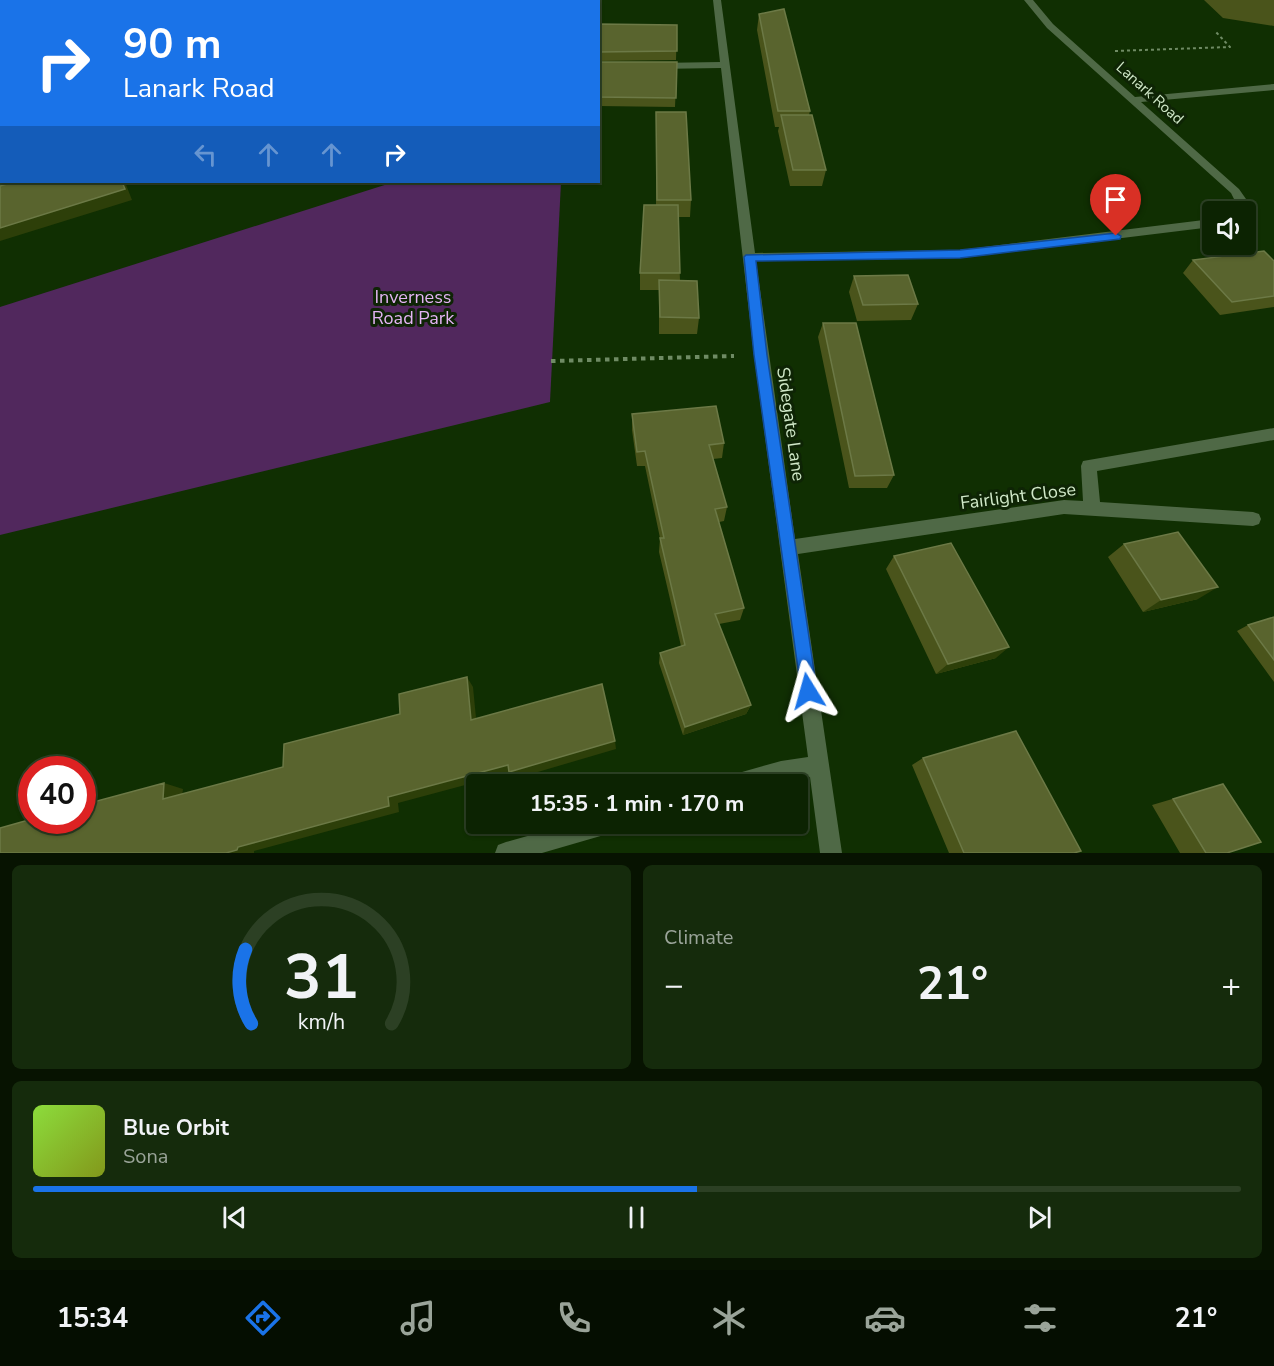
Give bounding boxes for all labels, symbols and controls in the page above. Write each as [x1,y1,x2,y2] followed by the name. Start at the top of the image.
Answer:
[123,16,222,73] text: 90 m
[24,24,102,102] icon: right
[1112,57,1188,129] street label: Lanark Road
[123,70,275,107] text: Lanark Road
[189,138,222,171] icon: left
[252,138,285,171] icon: ahead
[315,138,348,171] icon: ahead
[378,138,411,171] icon: right
[1090,174,1141,236] pin
[1099,183,1132,216] icon: arrive
[1202,201,1256,255] map controls
[1202,201,1256,255] button: sound
[372,285,455,330] park label: Inverness Road Park
[771,365,811,483] street label: Sidegate Lane
[959,477,1077,515] street label: Fairlight Close
[776,659,840,723] position arrow
[18,756,96,834] speed limit sign: 40
[530,789,744,819] text: 15:35 · 1 min · 170 m
[664,924,733,951] text: Climate
[284,935,359,1020] text: 31
[917,954,988,1015] text: 21°
[664,963,684,1008] text: −
[1221,963,1241,1008] text: +
[298,1007,345,1037] text: km/h
[123,1113,229,1143] text: Blue Orbit
[123,1143,168,1170] text: Sona
[218,1201,251,1234] icon: previous
[620,1201,653,1234] icon: pause
[1023,1201,1056,1234] icon: next
[242,1297,284,1339] icon: directions
[397,1297,439,1339] icon: music
[553,1297,595,1339] icon: phone
[708,1297,750,1339] icon: climate
[864,1297,906,1339] icon: car
[1019,1297,1061,1339] icon: filters
[57,1300,128,1337] text: 15:34
[1175,1300,1217,1337] text: 21°

